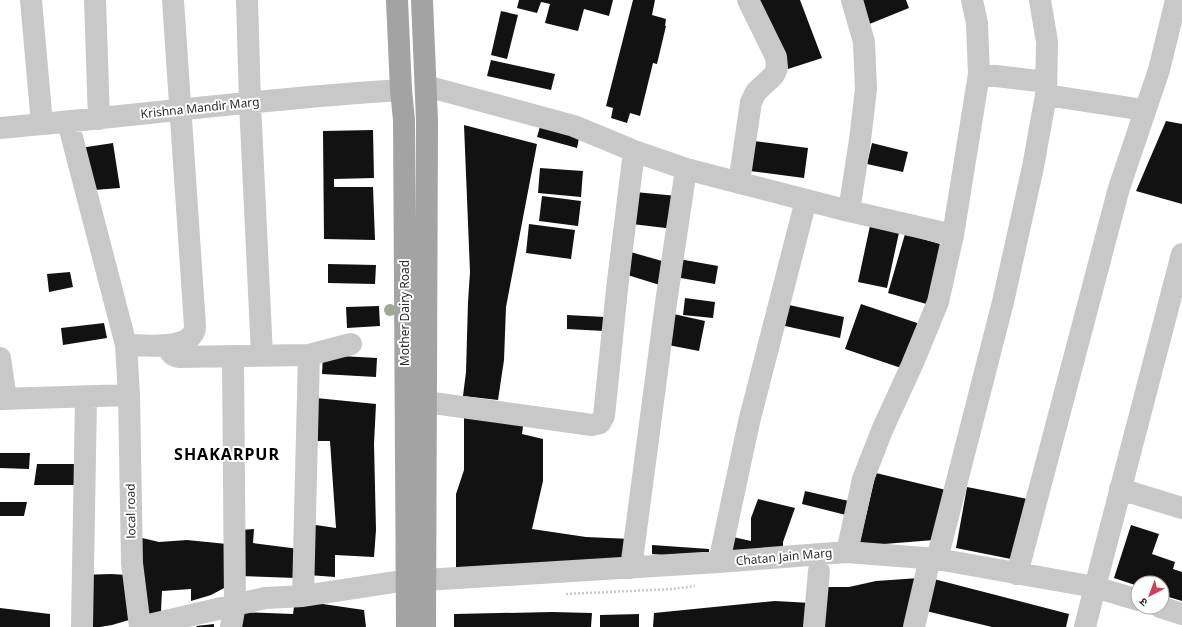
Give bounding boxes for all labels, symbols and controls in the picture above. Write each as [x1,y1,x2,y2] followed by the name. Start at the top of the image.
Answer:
[140,93,260,122] street label: Krishna Mandir Marg
[396,260,413,366] street label: Mother Dairy Road
[174,443,280,465] district label: SHAKARPUR
[122,483,139,539] street label: local road
[735,544,833,569] street label: Chatan Jain Marg
[1130,575,1170,615] north arrow
[1135,595,1150,611] text: उ

